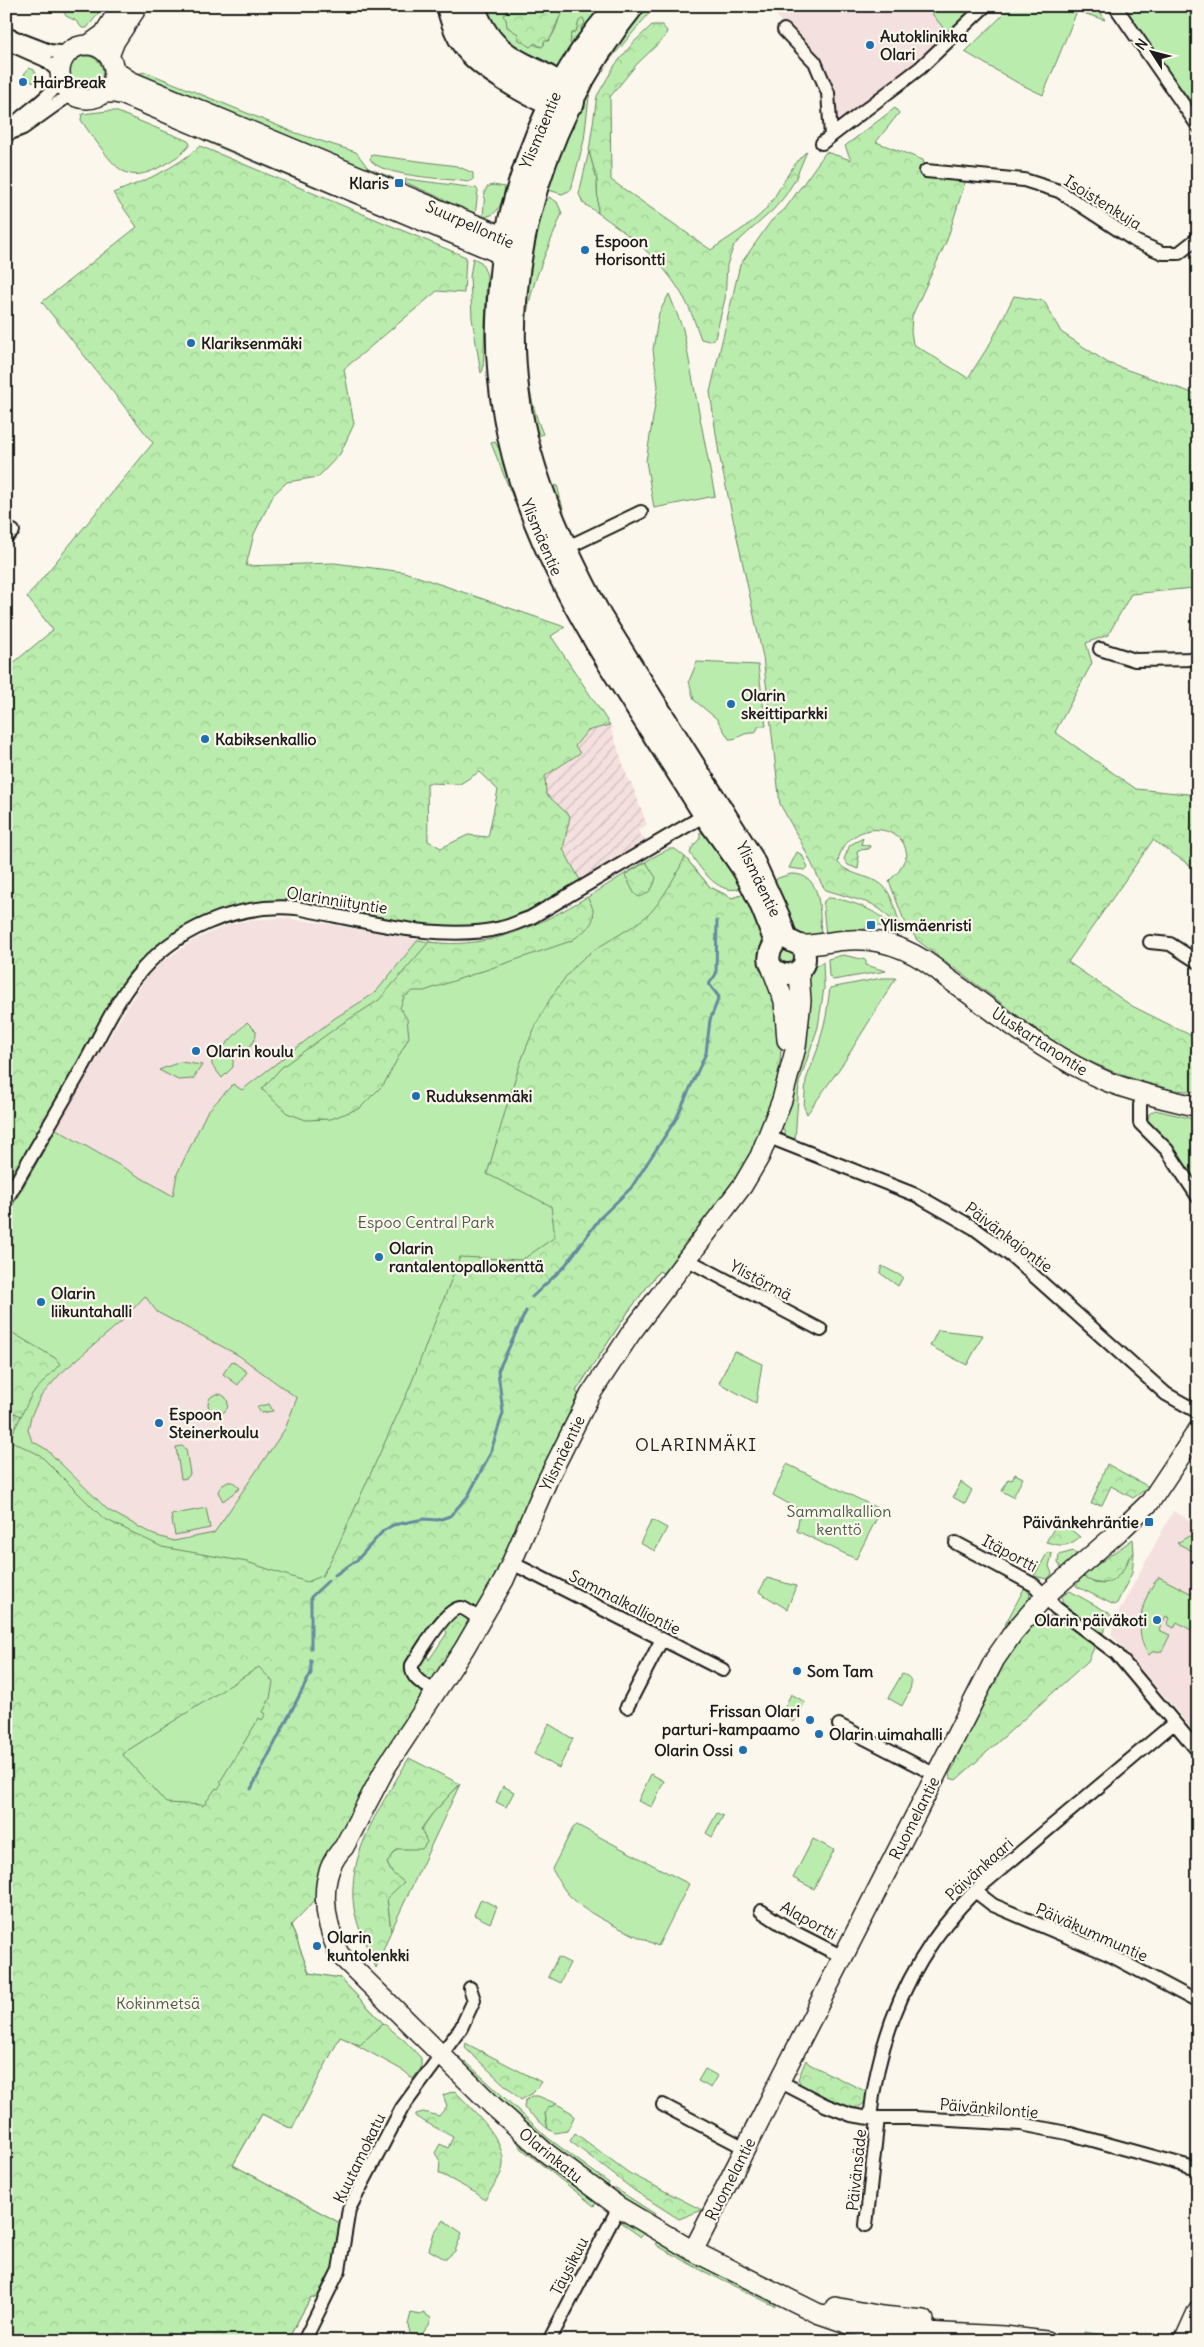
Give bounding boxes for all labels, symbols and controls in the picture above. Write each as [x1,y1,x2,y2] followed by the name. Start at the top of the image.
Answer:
[880,26,968,64] place label: Autoklinikka Olari
[1126,28,1176,78] north arrow
[1131,35,1152,54] text: N
[864,39,876,51] marker: Autoklinikka Olari
[33,72,106,92] place label: HairBreak
[17,76,29,88] marker: HairBreak
[515,88,565,172] street label: Ylismäentie
[1061,170,1145,234] street label: Isoistenkuja
[349,173,389,193] place label: Klaris
[393,177,405,189] marker: Klaris
[423,196,517,252] street label: Suurpellontie
[595,231,665,269] place label: Espoon Horisontti
[579,244,591,256] marker: Espoon Horisontti
[201,333,302,353] place label: Klariksenmäki
[185,337,197,349] marker: Klariksenmäki
[517,495,567,579] street label: Ylismäentie
[741,685,828,724] place label: Olarin skeittiparkki
[725,698,737,710] marker: Olarin skeittiparkki
[215,729,317,749] place label: Kabiksenkallio
[199,733,211,745] marker: Kabiksenkallio
[732,838,786,920] street label: Ylismäentie
[285,882,389,918] street label: Olarinniityntie
[880,915,972,935] place label: Ylismäenristi
[865,919,877,931] marker: Ylismäenristi
[988,1002,1092,1080] street label: Uuskartanontie
[206,1041,294,1061] place label: Olarin koulu
[190,1045,202,1057] marker: Olarin koulu
[426,1086,532,1106] place label: Ruduksenmäki
[410,1090,422,1102] marker: Ruduksenmäki
[961,1198,1057,1276] street label: Päivänkajontie
[358,1212,494,1232] park label: Espoo Central Park
[389,1238,544,1277] place label: Olarin rantalentopallokenttä
[373,1251,385,1263] marker: Olarin rantalentopallokenttä
[727,1255,795,1305] street label: Ylistörmä
[51,1283,132,1321] place label: Olarin liikuntahalli
[35,1296,47,1308] marker: Olarin liikuntahalli
[169,1404,259,1442] place label: Espoon Steinerkoulu
[535,1412,589,1494] street label: Ylismäentie
[153,1417,165,1429] marker: Espoon Steinerkoulu
[635,1433,757,1456] district label: OLARINMÄKI
[786,1501,892,1539] park label: Sammalkallion kenttö
[1023,1512,1139,1532] place label: Päivänkehräntie
[1143,1516,1155,1528] marker: Päivänkehräntie
[979,1530,1041,1576] street label: Itäportti
[566,1565,684,1639] street label: Sammalkalliontie
[1034,1610,1147,1631] place label: Olarin päiväkoti
[1151,1614,1163,1626] marker: Olarin päiväkoti
[807,1661,873,1681] place label: Som Tam
[791,1665,803,1677] marker: Som Tam
[662,1701,800,1740] place label: Frissan Olari parturi-kampaamo
[804,1714,816,1726] marker: Frissan Olari parturi-kampaamo
[829,1724,943,1744] place label: Olarin uimahalli
[813,1728,825,1740] marker: Olarin uimahalli
[654,1740,733,1760] place label: Olarin Ossi
[737,1744,749,1756] marker: Olarin Ossi
[885,1773,943,1863] street label: Ruomelantie
[941,1833,1017,1905] street label: Päivänkaari
[777,1896,841,1944] street label: Alaportti
[1033,1898,1151,1966] street label: Päiväkummuntie
[327,1927,409,1965] place label: Olarin kuntolenkki
[311,1940,323,1952] marker: Olarin kuntolenkki
[116,1993,200,2013] park label: Kokinmetsä
[939,2094,1039,2122] street label: Päivänkilontie
[329,2110,389,2206] street label: Kuutamokatu
[515,2123,587,2187] street label: Olarinkatu
[842,2128,870,2212] street label: Päivänsäde
[701,2134,759,2224] street label: Ruomelantie
[546,2233,592,2299] street label: Täysikuu

